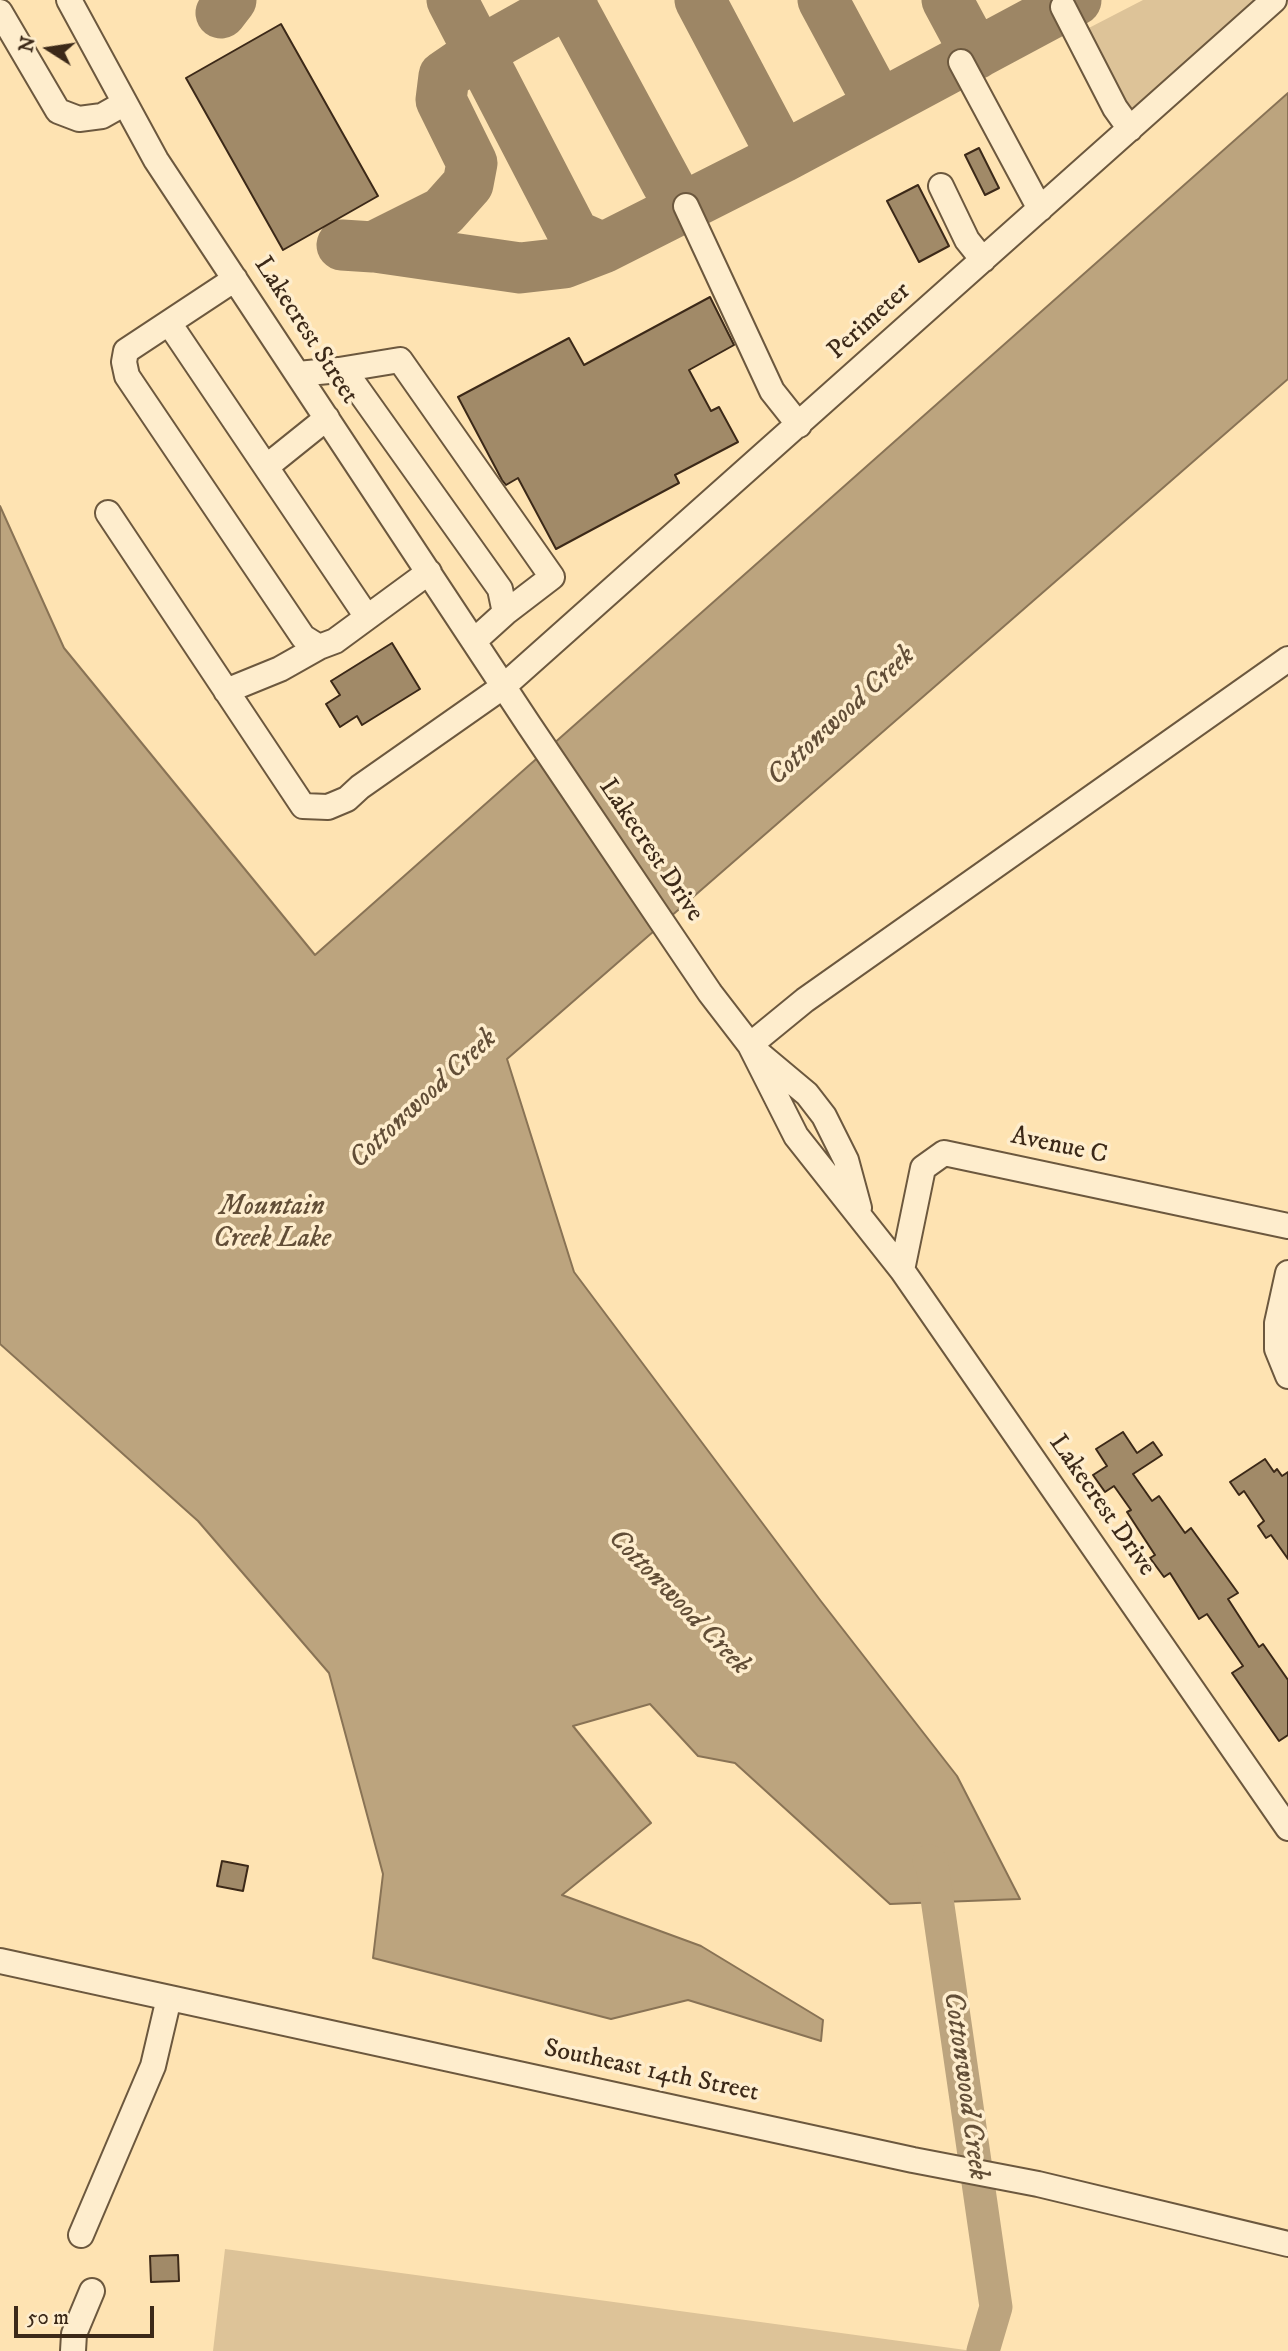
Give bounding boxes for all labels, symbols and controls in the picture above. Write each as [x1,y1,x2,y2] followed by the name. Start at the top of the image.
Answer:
[14,14,84,84] north arrow
[15,35,41,55] text: N
[246,252,364,410] street label: Lakecrest Street
[822,277,918,367] street label: Perimeter
[761,640,923,794] water label: Cottonwood Creek
[591,774,709,928] street label: Lakecrest Drive
[343,1023,505,1177] water label: Cottonwood Creek
[1008,1122,1110,1172] street label: Avenue C
[213,1191,331,1257] water label: Mountain Creek Lake
[1041,1429,1161,1583] street label: Lakecrest Drive
[600,1523,756,1683] water label: Cottonwood Creek
[934,1990,994,2182] water label: Cottonwood Creek
[541,2034,761,2110] street label: Southeast 14th Street
[18,2292,158,2336] scale bar
[27,2305,69,2331] text: 50 m

